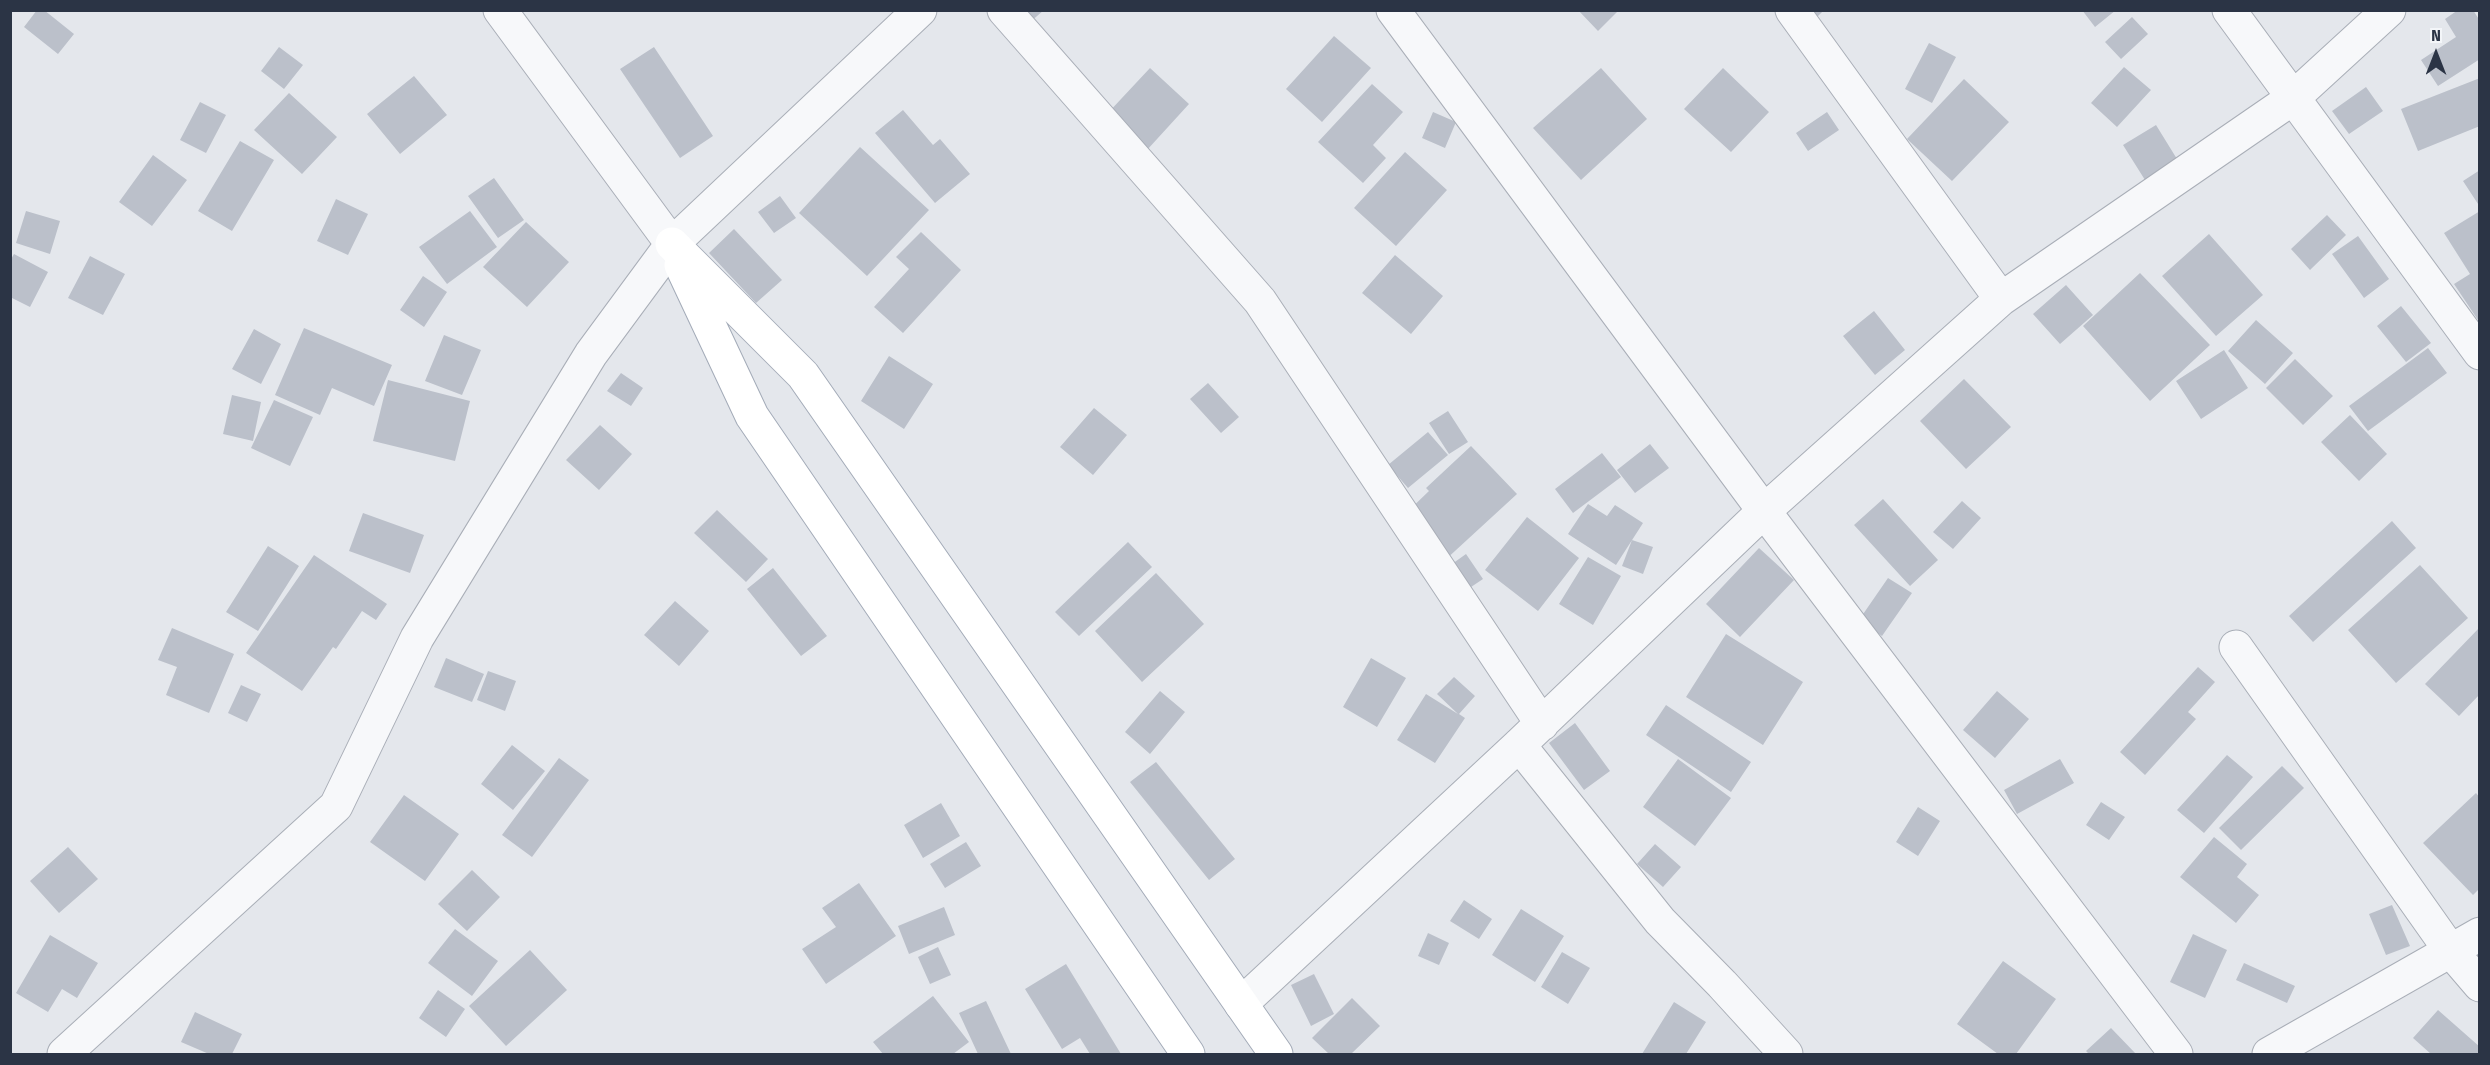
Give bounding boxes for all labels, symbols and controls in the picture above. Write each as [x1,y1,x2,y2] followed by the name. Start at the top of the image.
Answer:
[2406,24,2466,84] north arrow
[2431,26,2441,45] text: N

